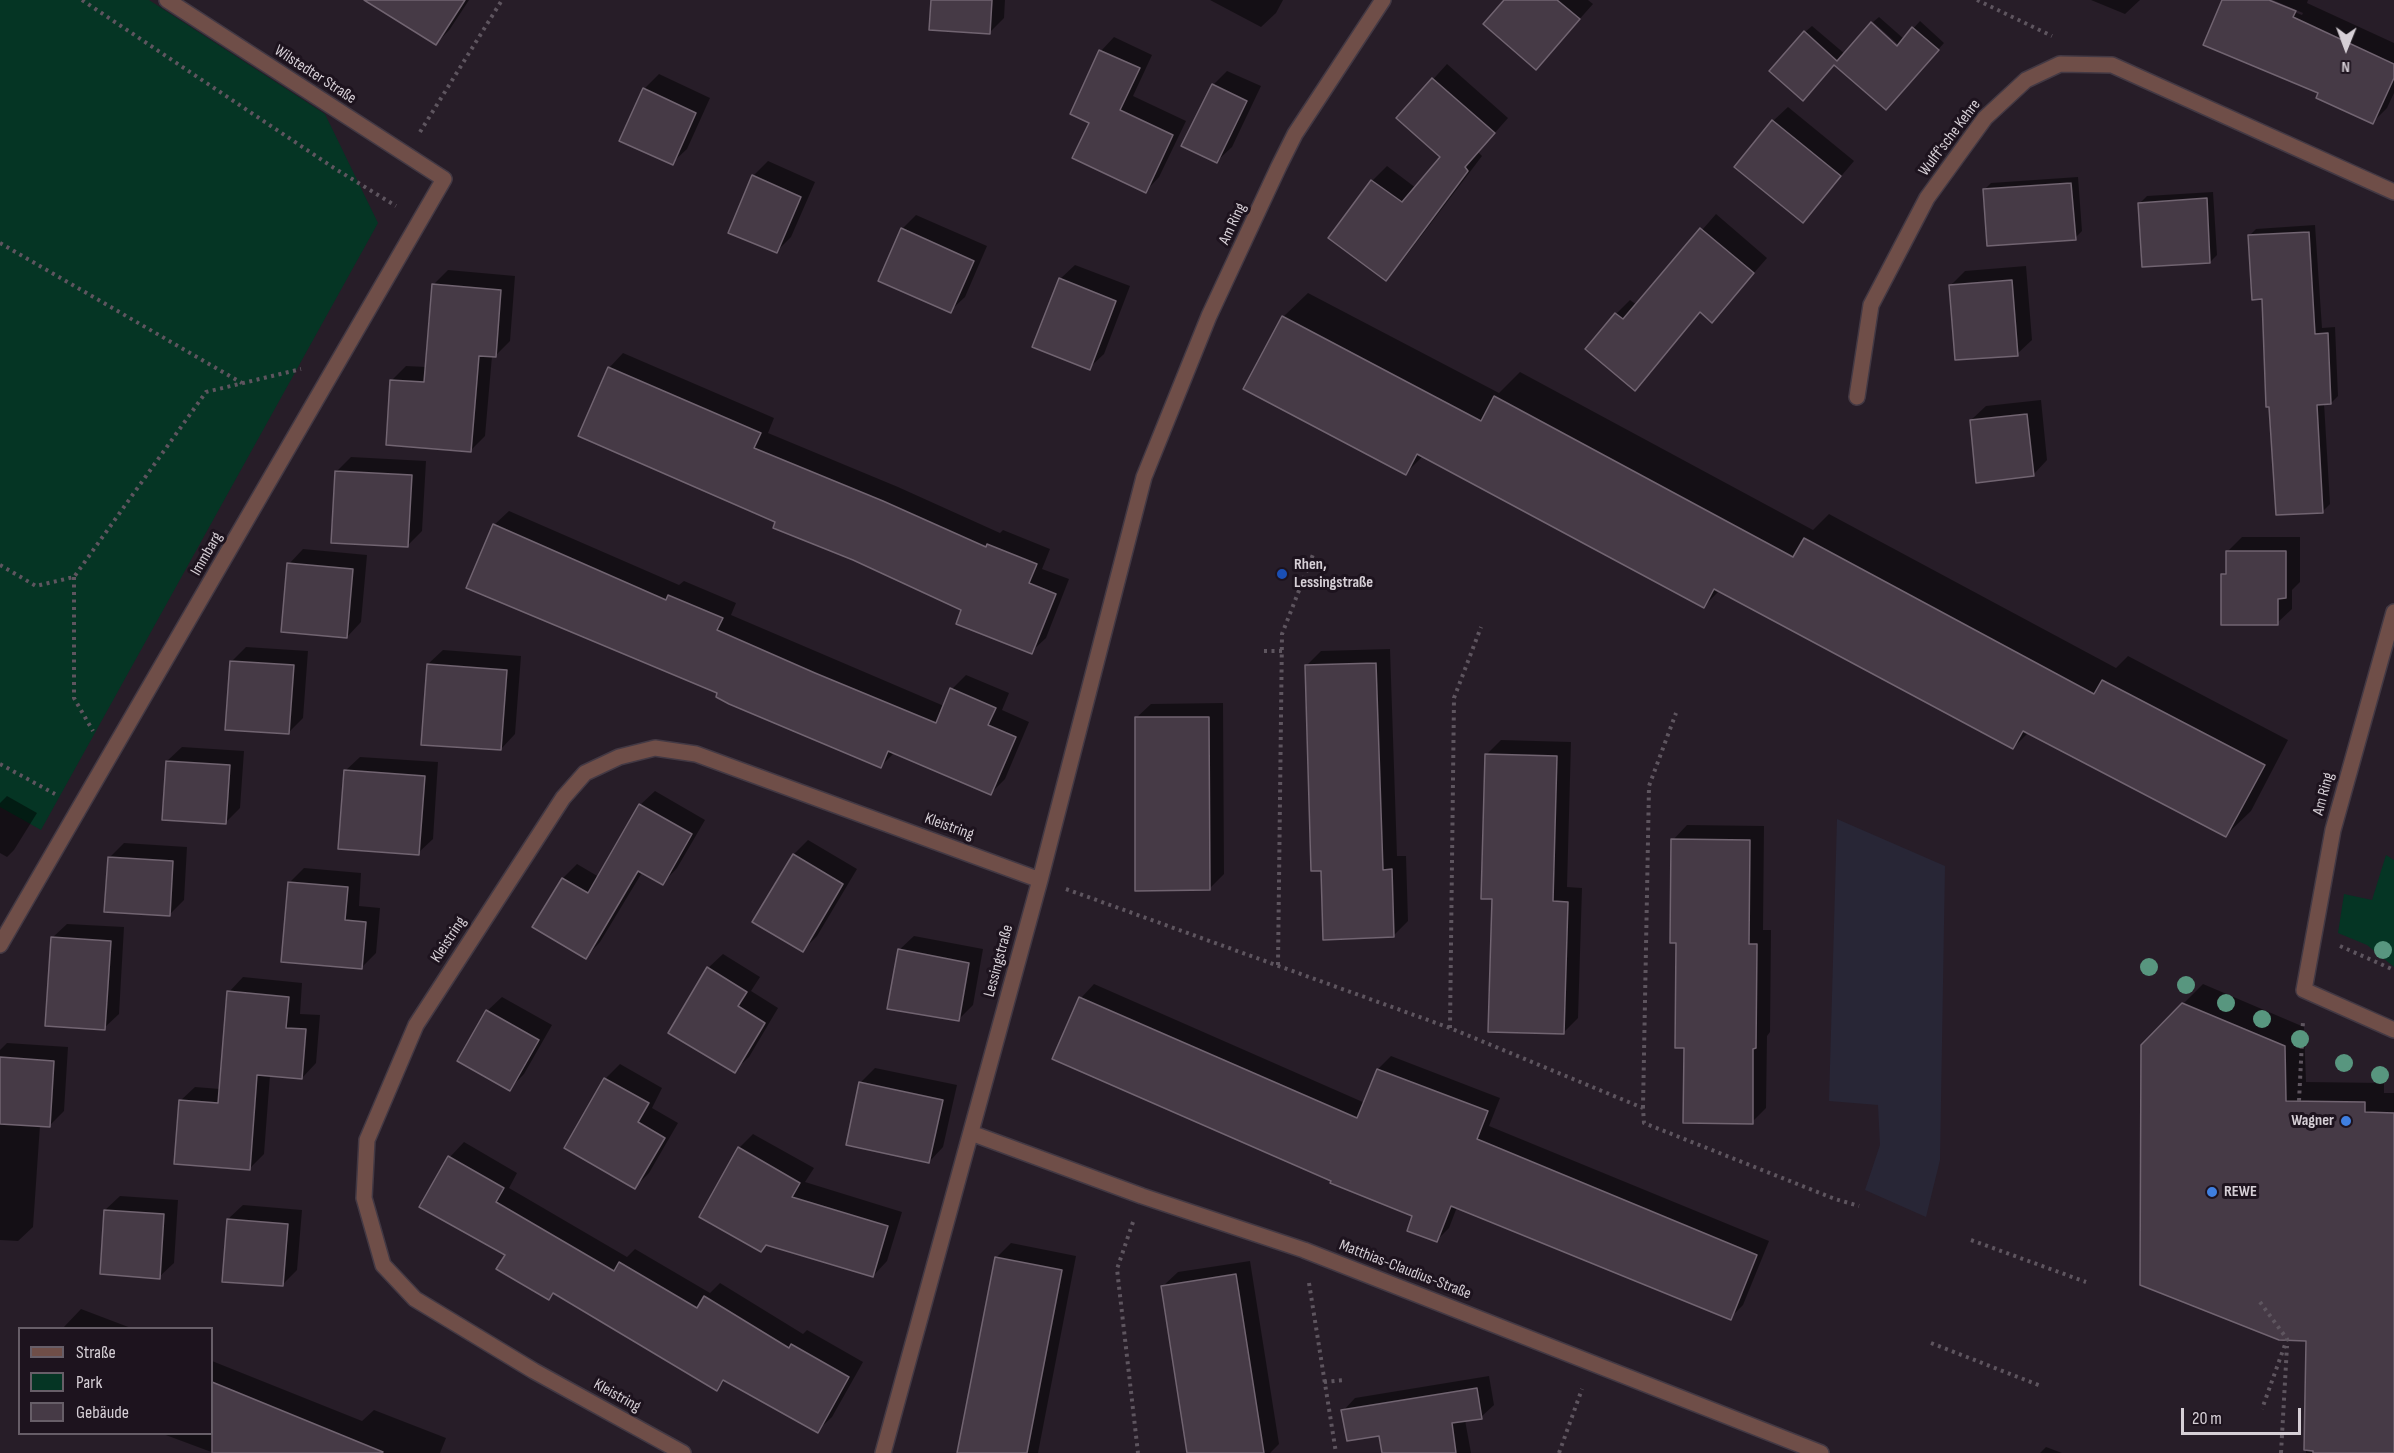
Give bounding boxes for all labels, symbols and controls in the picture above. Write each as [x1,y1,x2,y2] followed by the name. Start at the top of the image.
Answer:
[2316,18,2376,78] north arrow
[270,41,360,109] street label: Wilstedter Straße
[2341,57,2350,76] text: N
[1915,96,1985,180] street label: Wulff'sche Kehre
[1215,200,1251,248] street label: Am Ring
[187,529,227,579] street label: Immbarg
[1294,555,1373,593] place label: Rhen, Lessingstraße
[1275,567,1289,581] marker: Rhen, Lessingstraße
[2309,770,2339,818] street label: Am Ring
[922,809,976,845] street label: Kleistring
[427,913,471,967] street label: Kleistring
[980,923,1018,999] street label: Lessingstraße
[2291,1111,2334,1131] place label: Wagner
[2339,1114,2353,1128] marker: Wagner
[2224,1182,2257,1202] place label: REWE
[2205,1185,2219,1199] marker: REWE
[1336,1236,1474,1304] street label: Matthias-Claudius-Straße
[18,1327,213,1435] legend
[76,1342,116,1363] text: Straße
[76,1372,102,1393] text: Park
[590,1375,644,1417] street label: Kleistring
[2184,1396,2304,1434] scale bar
[76,1402,129,1423] text: Gebäude
[2192,1408,2222,1429] text: 20 m

